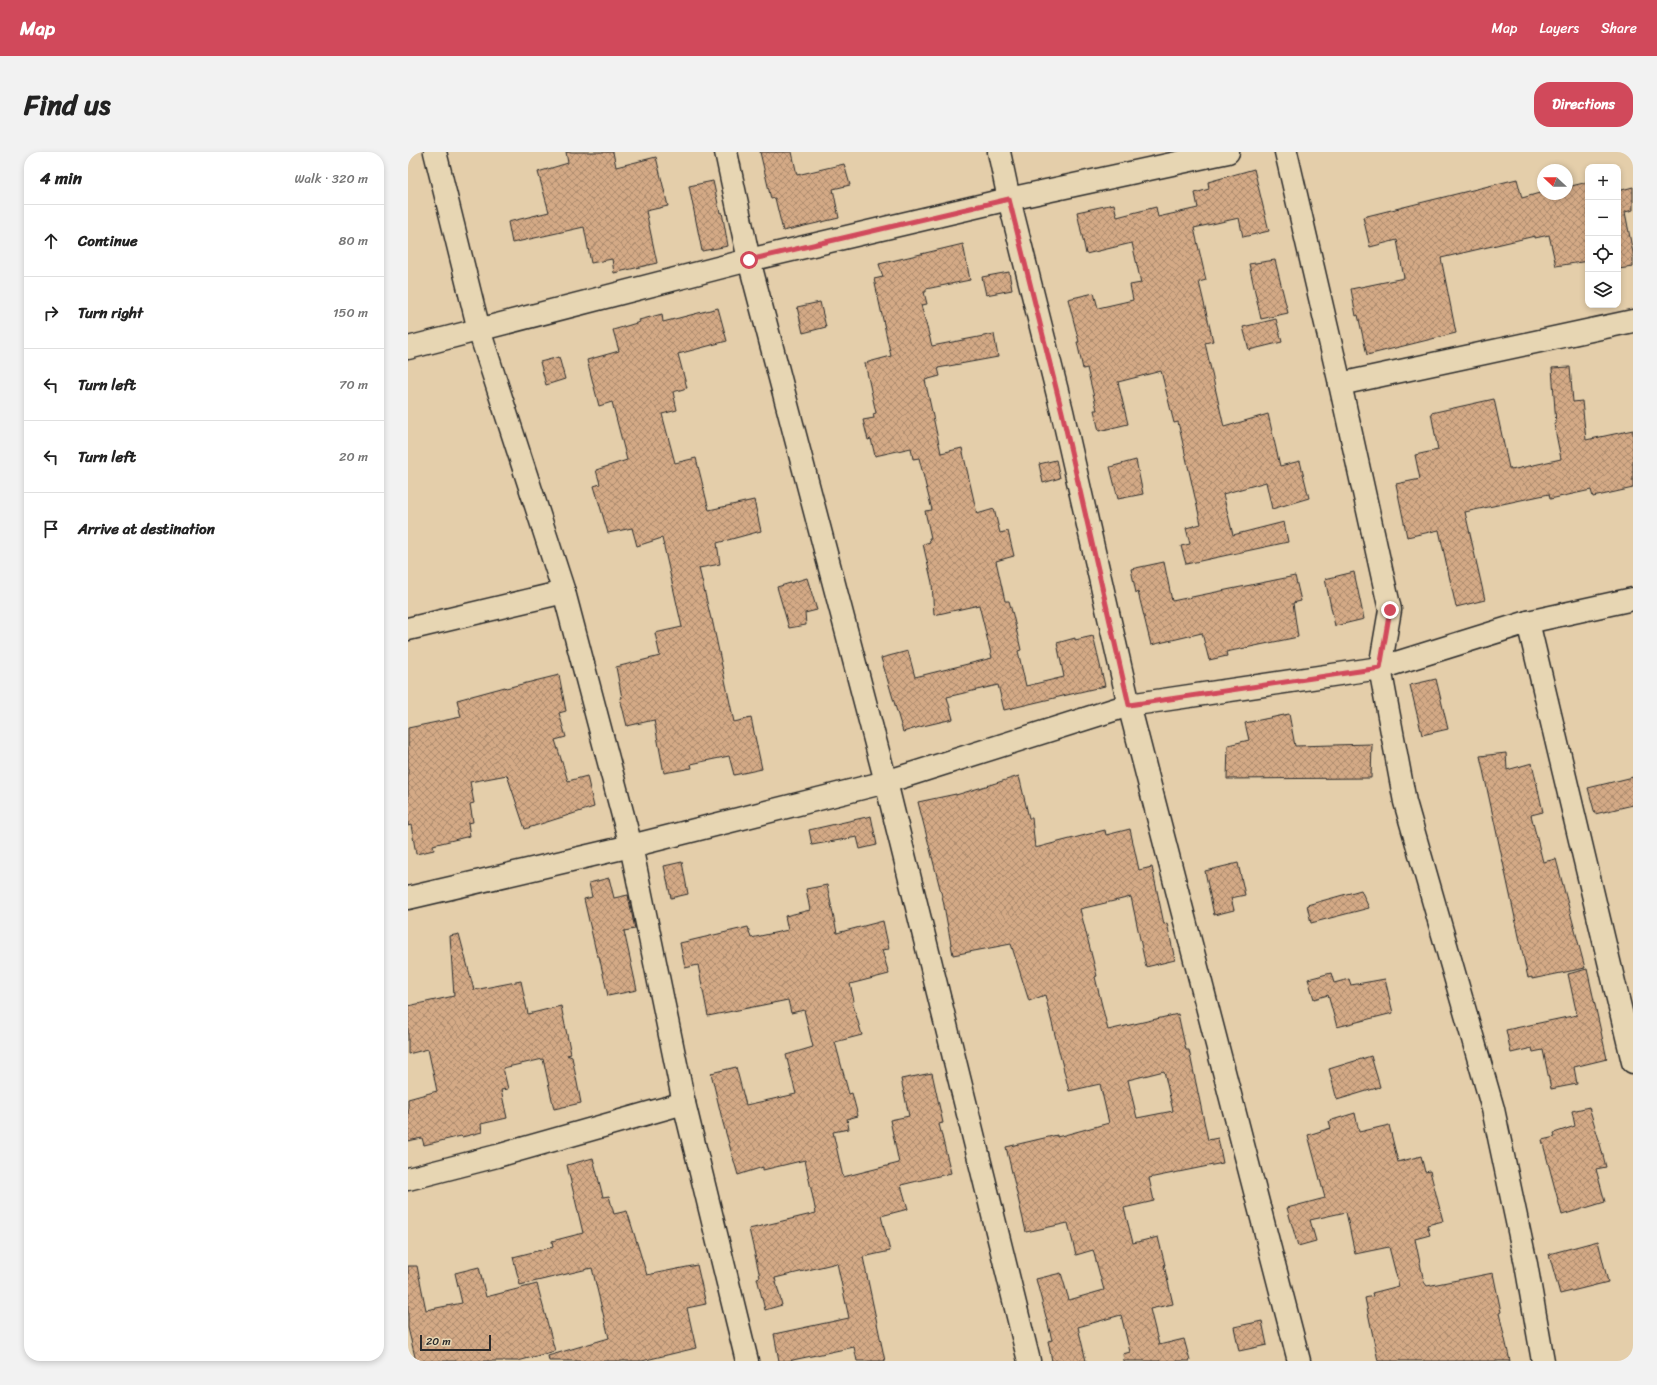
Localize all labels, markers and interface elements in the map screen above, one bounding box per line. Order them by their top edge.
text: Map [20,12,55,45]
text: Map [1492,16,1517,41]
text: Layers [1539,16,1579,41]
text: Share [1601,16,1637,41]
text: Find us [24,80,111,129]
button: Directions [1534,82,1633,127]
text: 4 min [40,163,82,193]
north arrow [1537,164,1573,200]
map controls [1585,164,1621,308]
button: + [1585,164,1621,200]
text: Walk · 320 m [294,167,368,190]
button: − [1585,200,1621,236]
text: Continue [78,228,138,254]
text: 80 m [339,229,368,252]
icon: ahead [40,230,62,252]
button: locate [1585,236,1621,272]
route start [740,251,758,269]
button: layers [1585,272,1621,308]
text: Turn right [78,300,143,326]
text: 150 m [333,301,368,324]
icon: right [40,302,62,324]
text: Turn left [78,372,136,398]
text: 70 m [339,373,368,396]
icon: left [40,374,62,396]
text: Turn left [78,444,136,470]
text: 20 m [339,445,368,468]
icon: left [40,446,62,468]
text: Arrive at destination [78,516,215,542]
icon: arrive [40,518,62,540]
route end [1381,601,1399,619]
text: 20 m [426,1332,451,1351]
scale bar [420,1333,491,1352]

